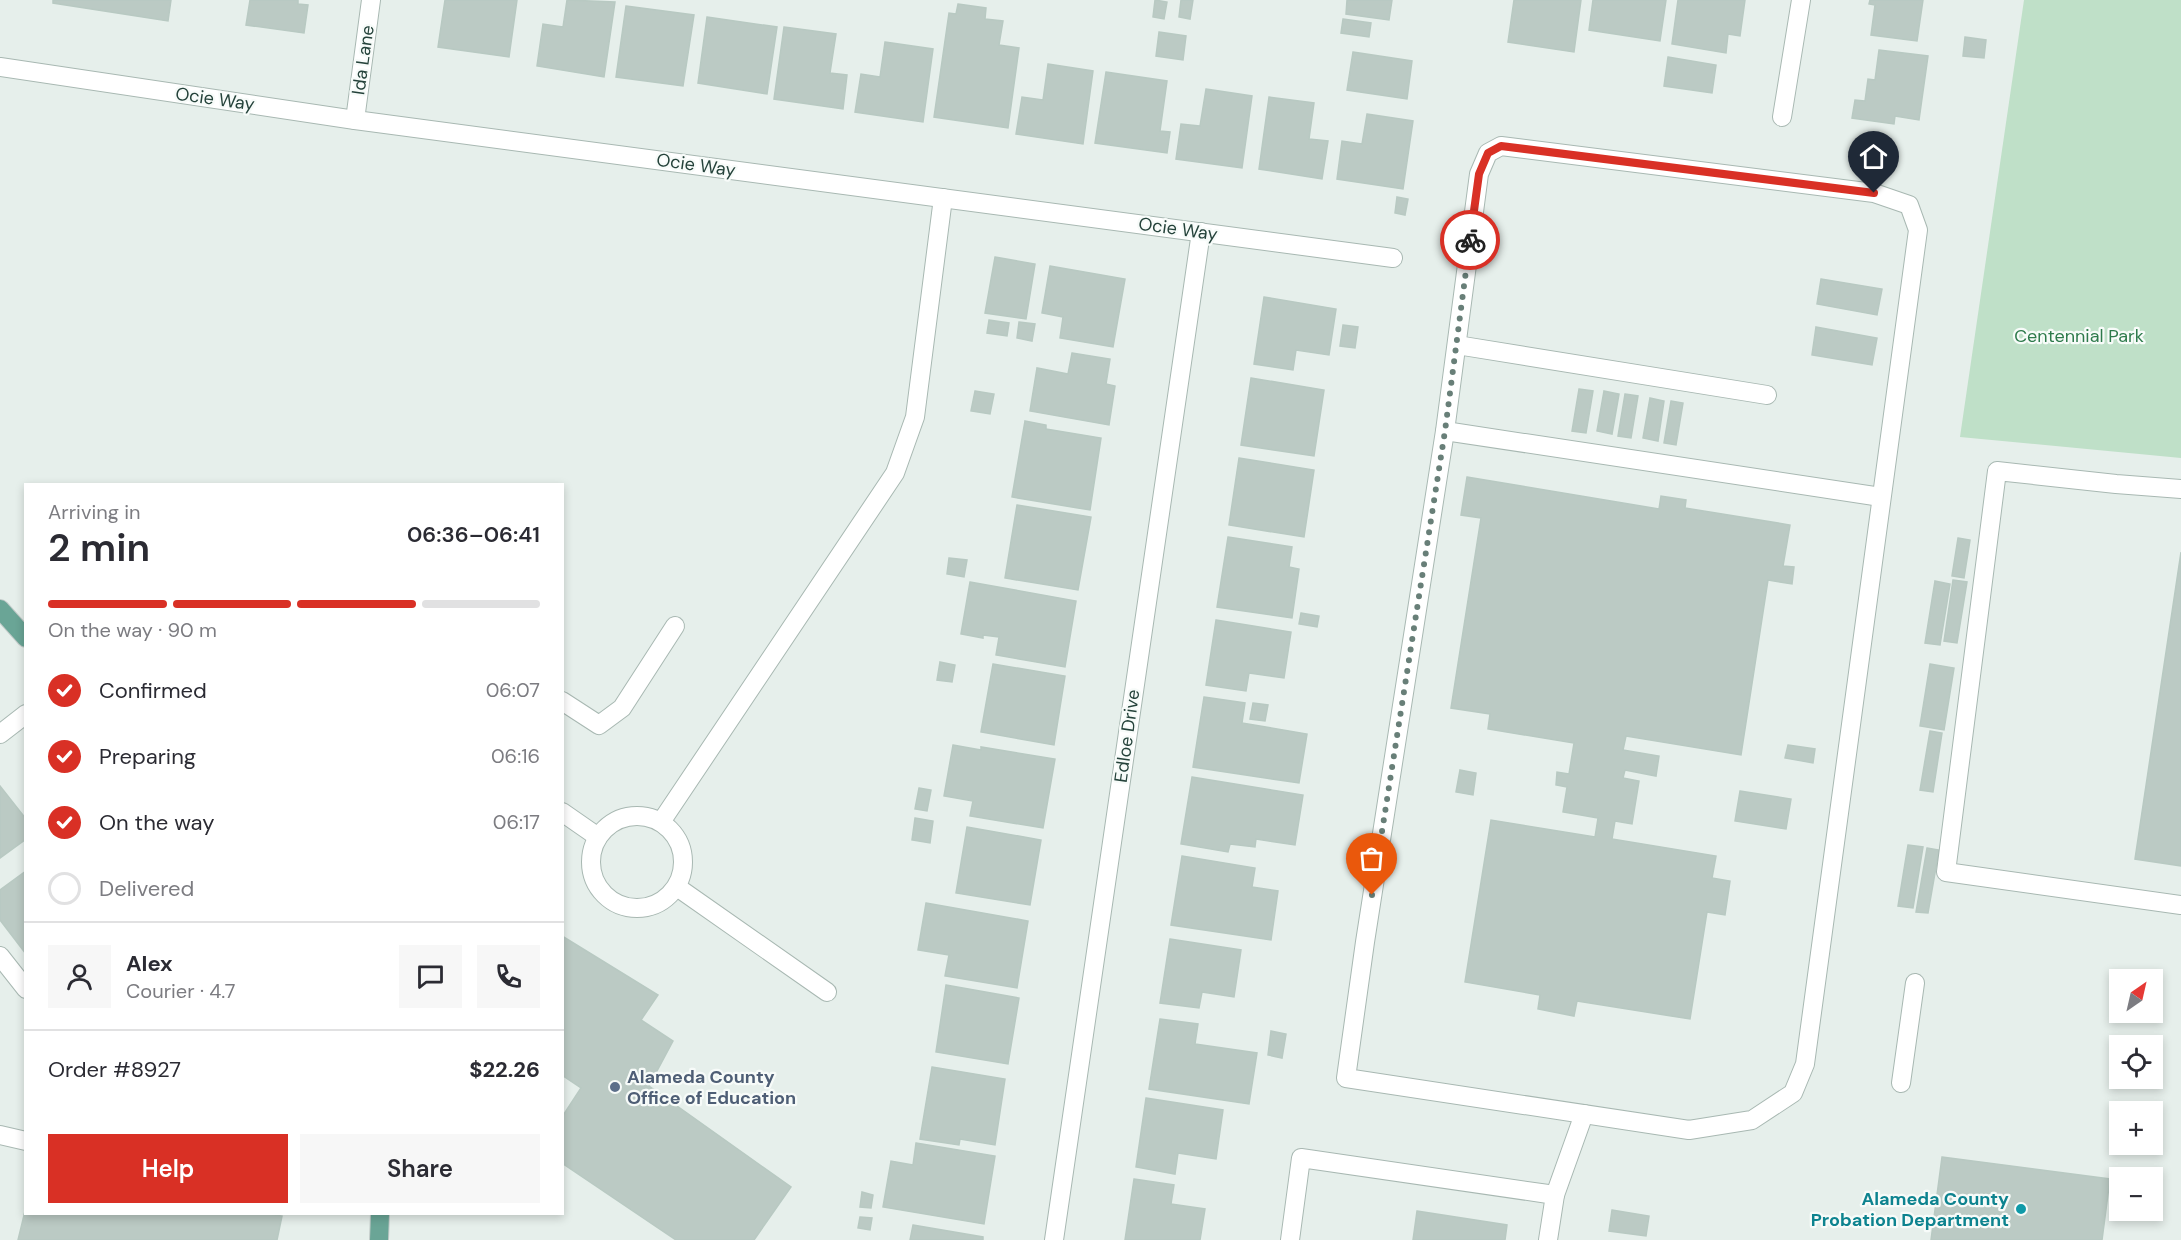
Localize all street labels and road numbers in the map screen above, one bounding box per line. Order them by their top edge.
street label: Ida Lane [346,24,380,96]
street label: Ocie Way [174,82,256,116]
street label: Ocie Way [655,148,737,182]
street label: Ocie Way [1137,212,1219,246]
street label: Edloe Drive [1109,688,1145,784]

